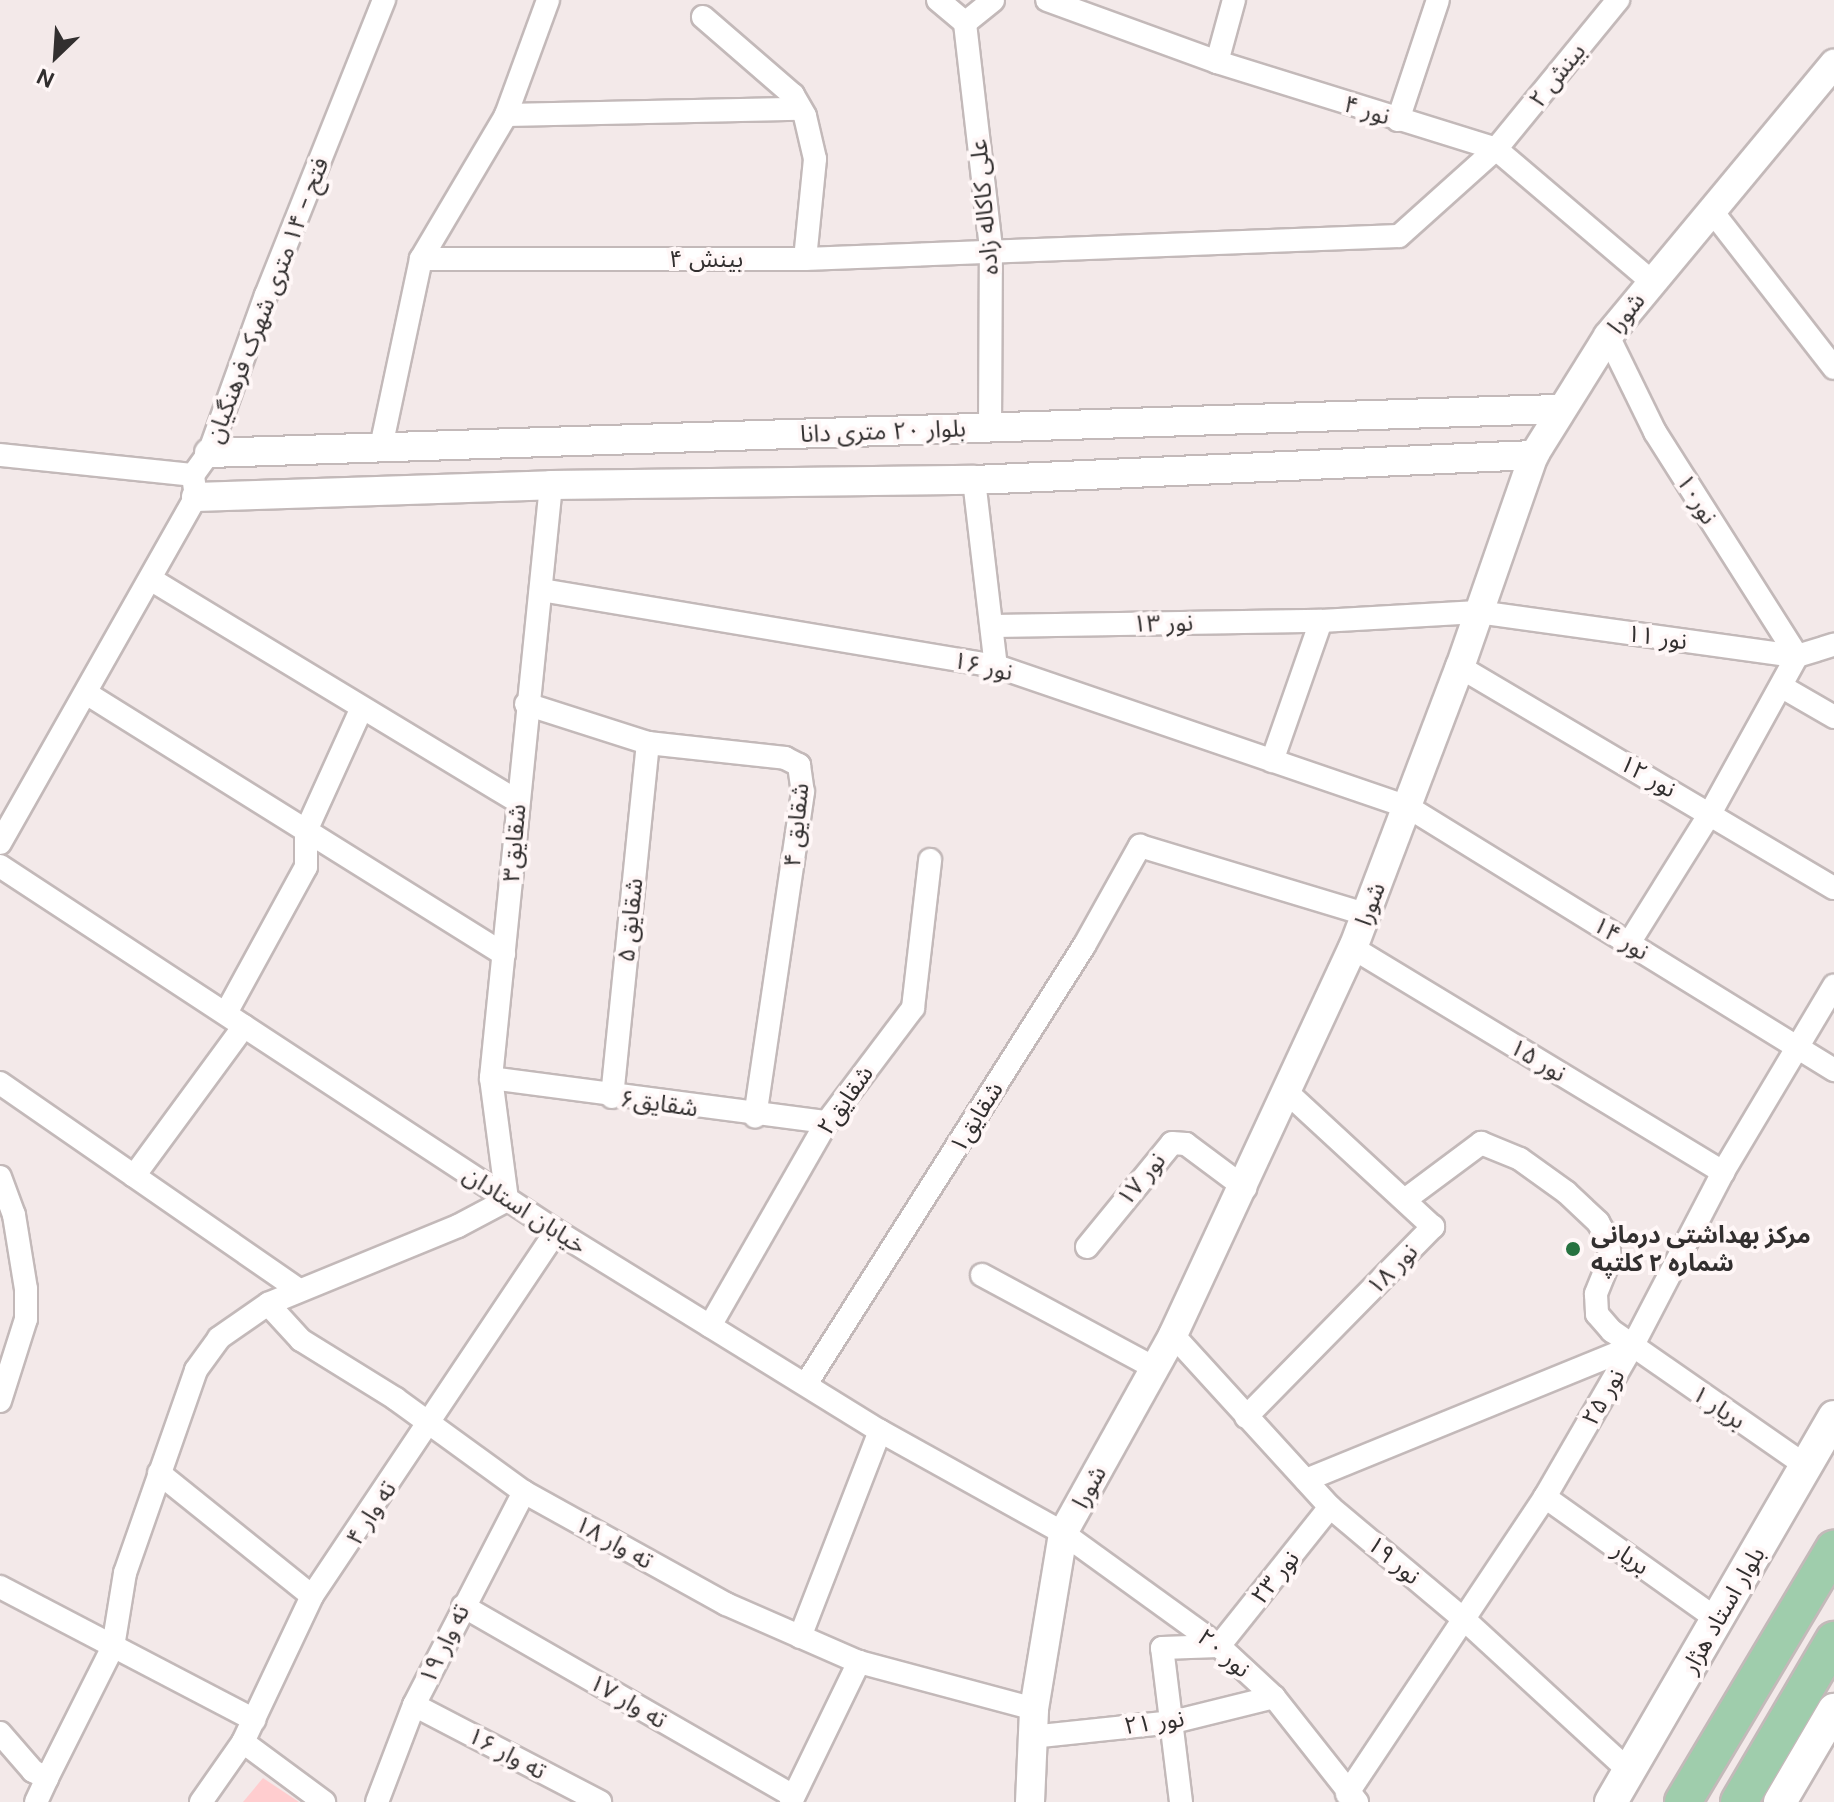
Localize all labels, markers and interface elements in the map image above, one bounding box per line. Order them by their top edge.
north arrow [16,16,96,96]
street label: بینش ۲ [1522,37,1592,113]
text: N [32,62,59,95]
street label: نور ۴ [1340,89,1394,131]
street label: علی کاکاله زاده [964,138,1004,276]
street label: فتح - ۱۴ متری شهرک فرهنگیان [199,153,335,447]
street label: بینش ۴ [669,245,743,273]
street label: شورا [1601,287,1651,339]
street label: بلوار ۲۰ متری دانا [800,414,966,448]
street label: نور۱۰ [1670,468,1724,530]
street label: نور ۱۳ [1133,608,1193,638]
street label: نور ۱۱ [1625,619,1689,655]
street label: نور ۱۶ [950,645,1016,687]
street label: نور ۱۲ [1615,748,1681,804]
street label: شقایق ۴ [777,782,815,868]
street label: شقایق۳ [496,803,532,883]
street label: شقایق ۵ [611,877,649,963]
street label: شورا [1349,878,1391,930]
street label: نور ۱۴ [1588,910,1654,966]
street label: نور ۱۵ [1505,1032,1571,1088]
street label: شقایق۲ [811,1060,879,1140]
street label: شقایق۱ [943,1076,1009,1158]
street label: شقایق۶ [618,1083,700,1123]
street label: نور ۱۷ [1111,1147,1171,1211]
street label: خیابان استادان [458,1160,592,1260]
place label: مرکز بهداشتی درمانی شماره ۲ کلتپه [1591,1221,1811,1277]
street label: نور ۱۸ [1360,1237,1424,1301]
marker: مرکز بهداشتی درمانی شماره ۲ کلتپه [1562,1238,1584,1260]
street label: نور ۲۵ [1575,1364,1631,1430]
street label: بریار ۱ [1687,1379,1751,1435]
street label: شورا [1066,1461,1112,1513]
street label: ته وار ۴ [340,1476,402,1550]
street label: ته وار ۱۸ [570,1509,658,1575]
street label: نور ۱۹ [1362,1530,1426,1590]
street label: بریار [1607,1535,1655,1581]
street label: بلوار استاد هژار [1675,1542,1771,1678]
street label: نور ۲۳ [1245,1544,1305,1610]
street label: ته وار ۱۹ [413,1600,475,1688]
street label: نور ۲۰ [1192,1623,1256,1683]
street label: ته وار ۱۷ [584,1667,672,1735]
street label: نور ۲۱ [1122,1704,1186,1740]
street label: ته وار ۱۶ [463,1720,551,1786]

